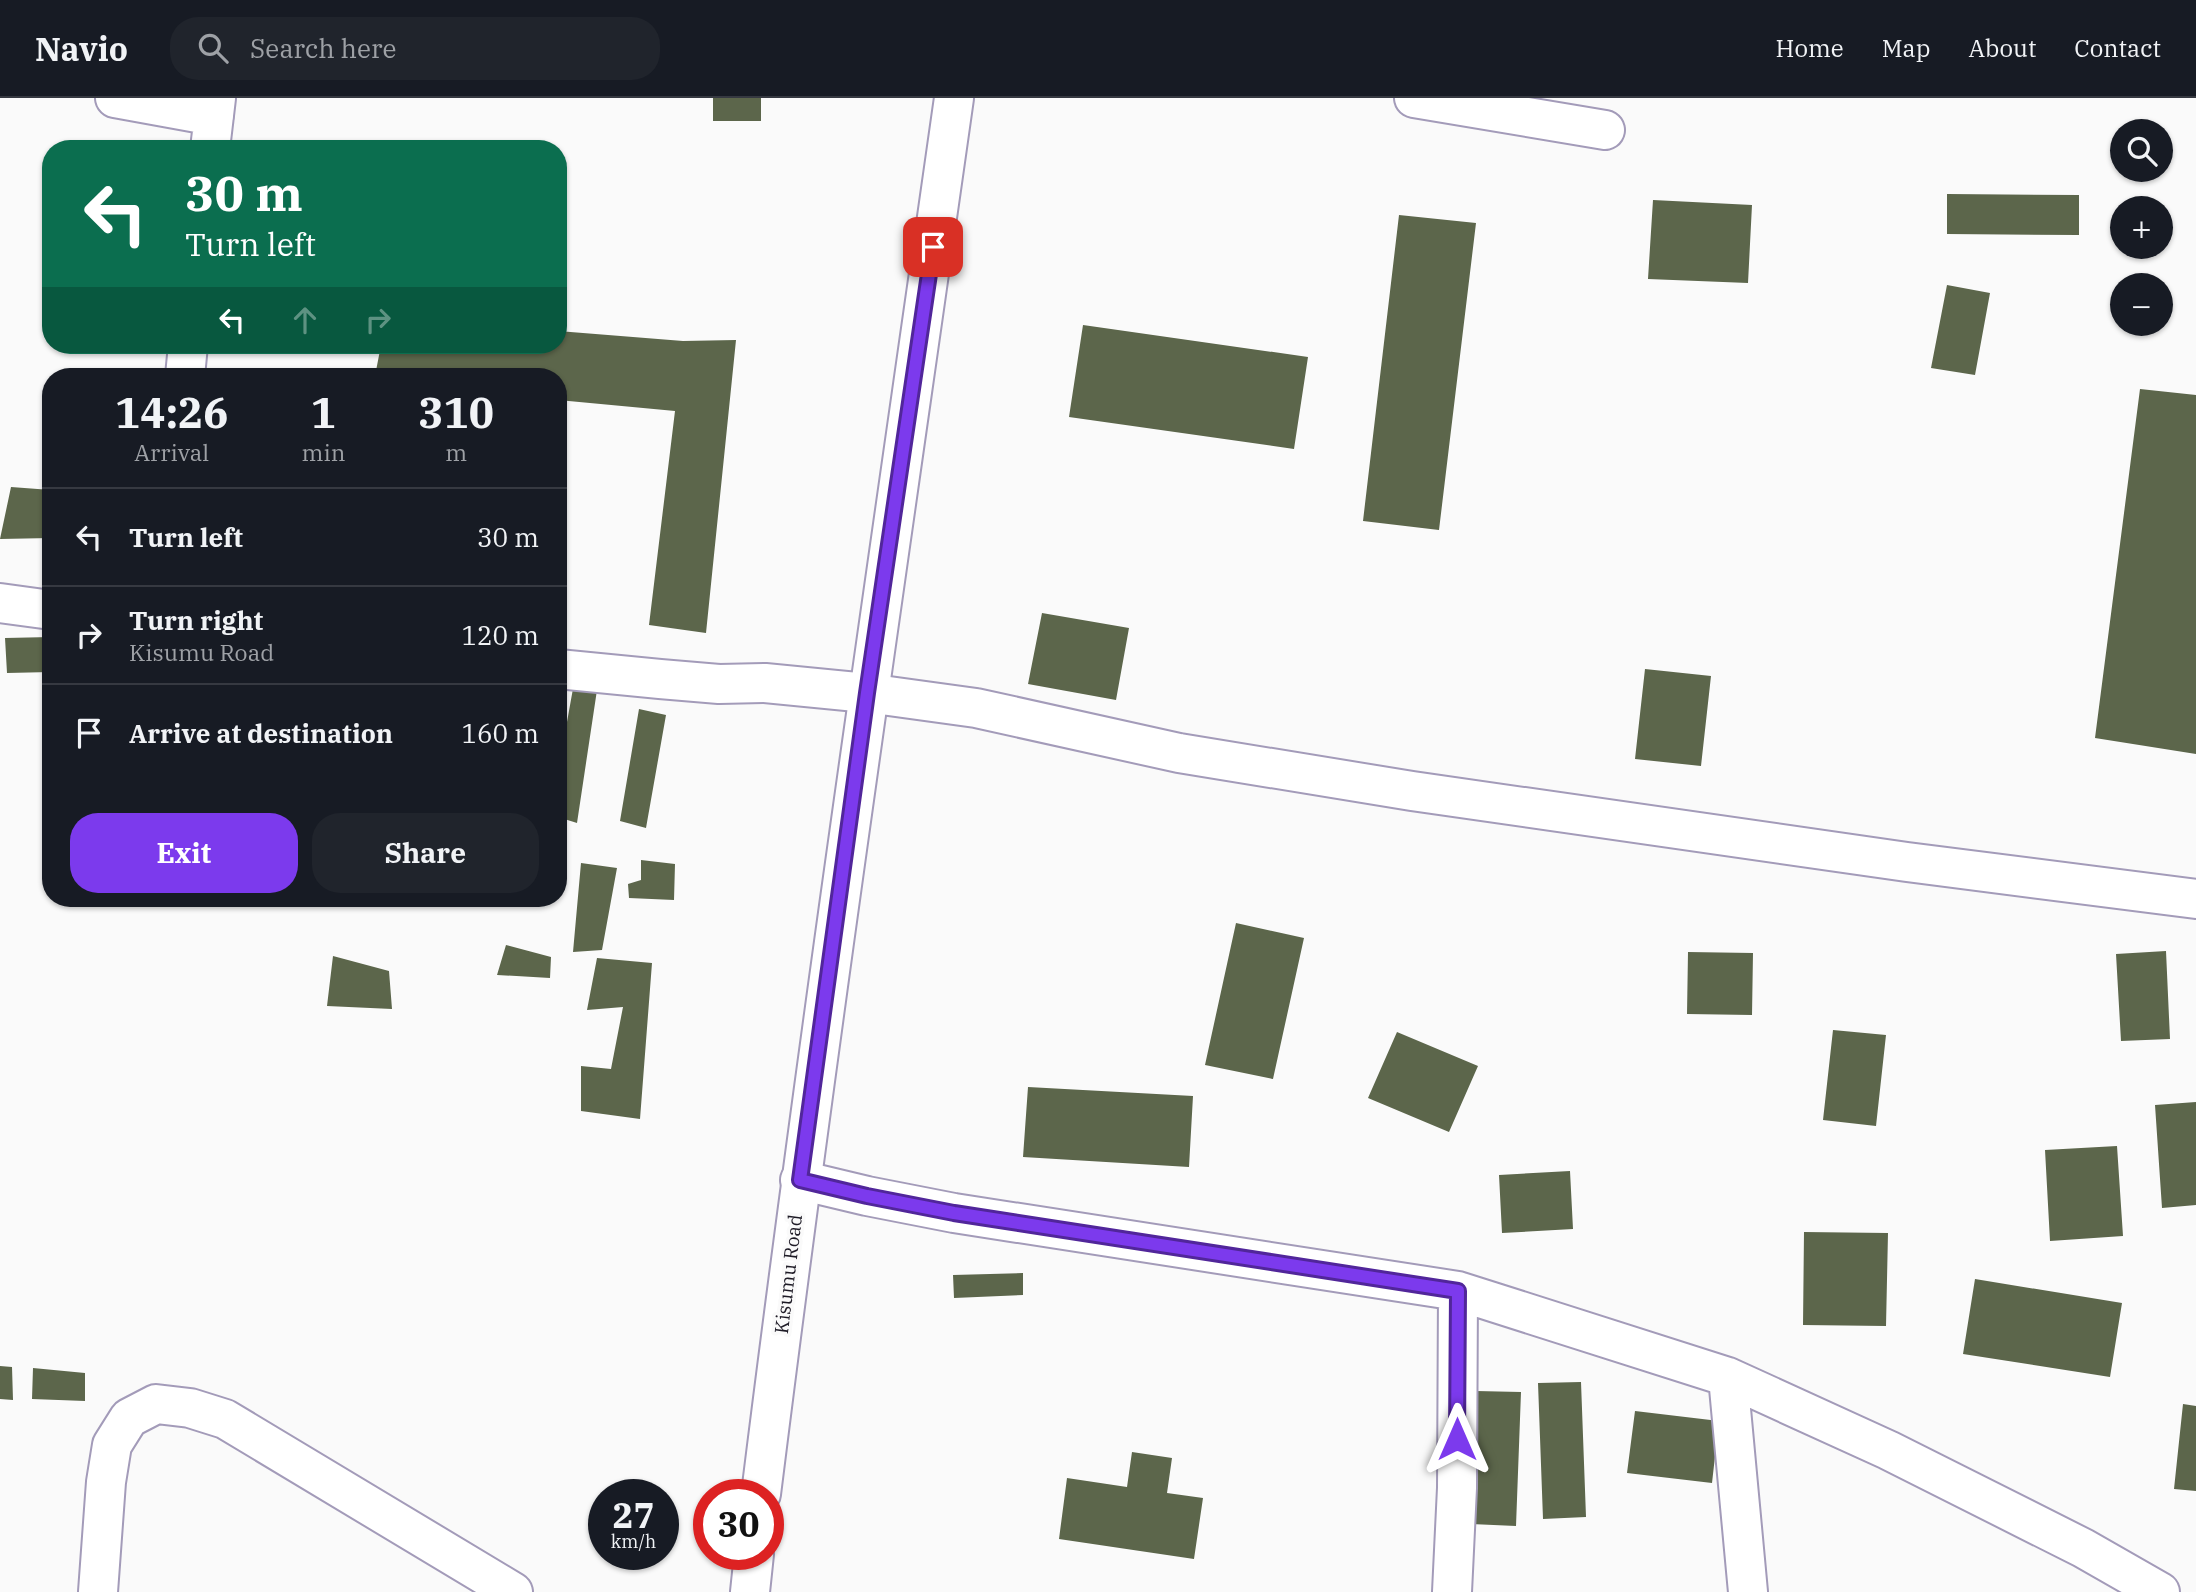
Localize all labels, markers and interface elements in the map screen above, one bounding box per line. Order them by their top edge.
search box [170,17,660,80]
text: Navio [35,27,128,70]
icon: search [194,29,232,67]
text: Search here [250,31,396,65]
text: Home [1776,32,1844,64]
text: Map [1882,32,1930,64]
text: About [1968,32,2036,64]
text: Contact [2074,32,2161,64]
map controls [2110,119,2173,336]
button: search [2110,119,2173,182]
text: 30 m [185,161,303,224]
icon: left [70,168,161,259]
button: + [2110,196,2173,259]
pin [903,217,963,277]
text: Turn left [185,223,316,265]
icon: arrive [914,228,952,266]
button: − [2110,273,2173,336]
icon: left [213,301,251,339]
icon: ahead [286,301,324,339]
icon: right [359,301,397,339]
text: 14:26 [115,385,229,440]
text: 1 [311,385,336,440]
text: 310 [418,385,494,440]
text: Arrival [134,437,209,467]
text: min [302,437,345,467]
text: m [445,437,467,467]
icon: left [70,518,108,556]
text: Turn left [129,520,243,554]
text: 30 m [477,520,539,554]
text: Turn right [129,603,263,637]
icon: right [70,616,108,654]
text: 120 m [461,618,539,652]
text: Kisumu Road [129,637,274,667]
icon: arrive [70,714,108,752]
text: Arrive at destination [129,716,393,750]
text: 160 m [461,716,539,750]
button: Exit [70,813,298,893]
button: Share [312,813,539,893]
street label: Kisumu Road [769,1213,807,1335]
position arrow [1420,1402,1494,1476]
speed limit sign: 30 [693,1479,784,1570]
text: 27 [612,1492,655,1538]
text: km/h [611,1530,656,1553]

